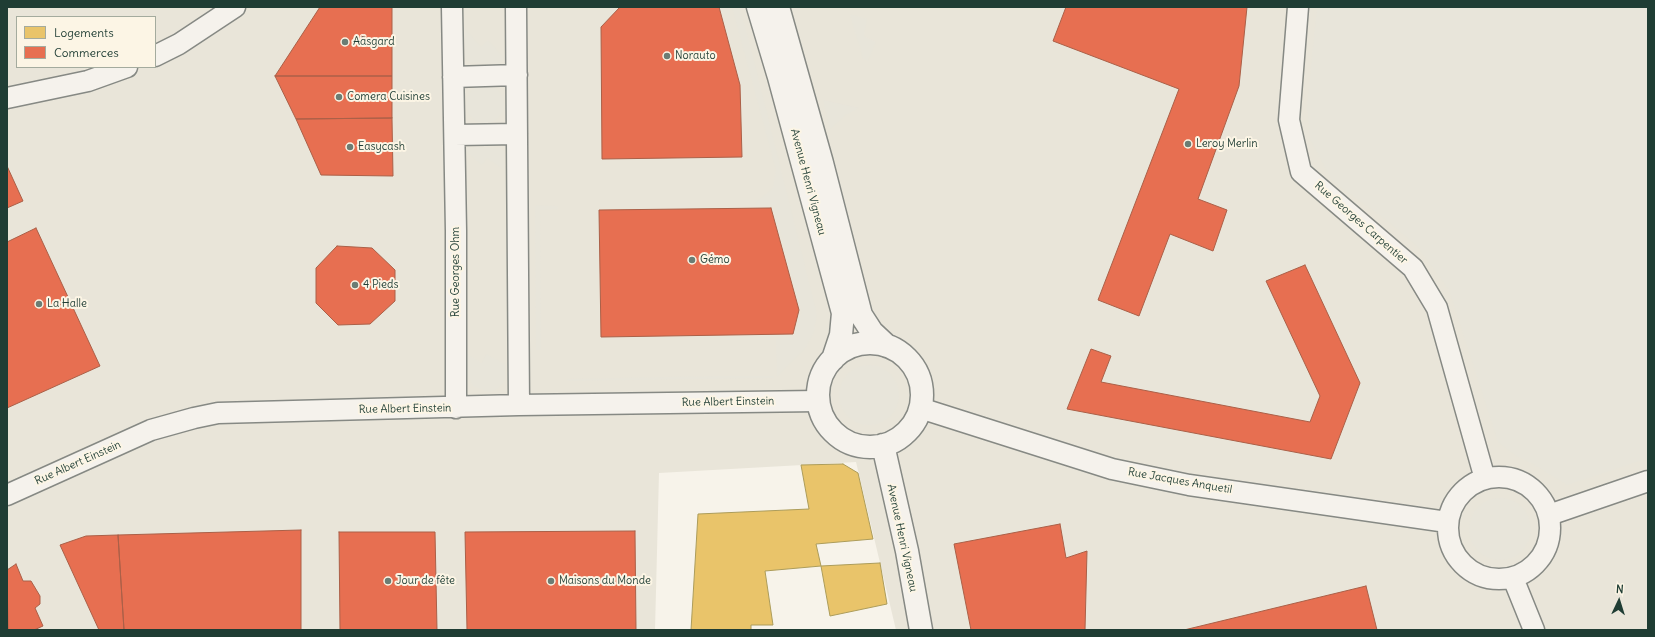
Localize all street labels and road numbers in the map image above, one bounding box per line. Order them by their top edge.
street label: Avenue Henri Vigneau [787,127,829,237]
street label: Rue Georges Carpentier [1312,179,1410,267]
street label: Rue Georges Ohm [449,227,463,317]
street label: Rue Albert Einstein [681,395,775,409]
street label: Rue Albert Einstein [358,402,452,416]
street label: Rue Albert Einstein [33,438,123,488]
street label: Rue Jacques Anquetil [1127,465,1233,497]
street label: Avenue Henri Vigneau [884,483,920,593]

